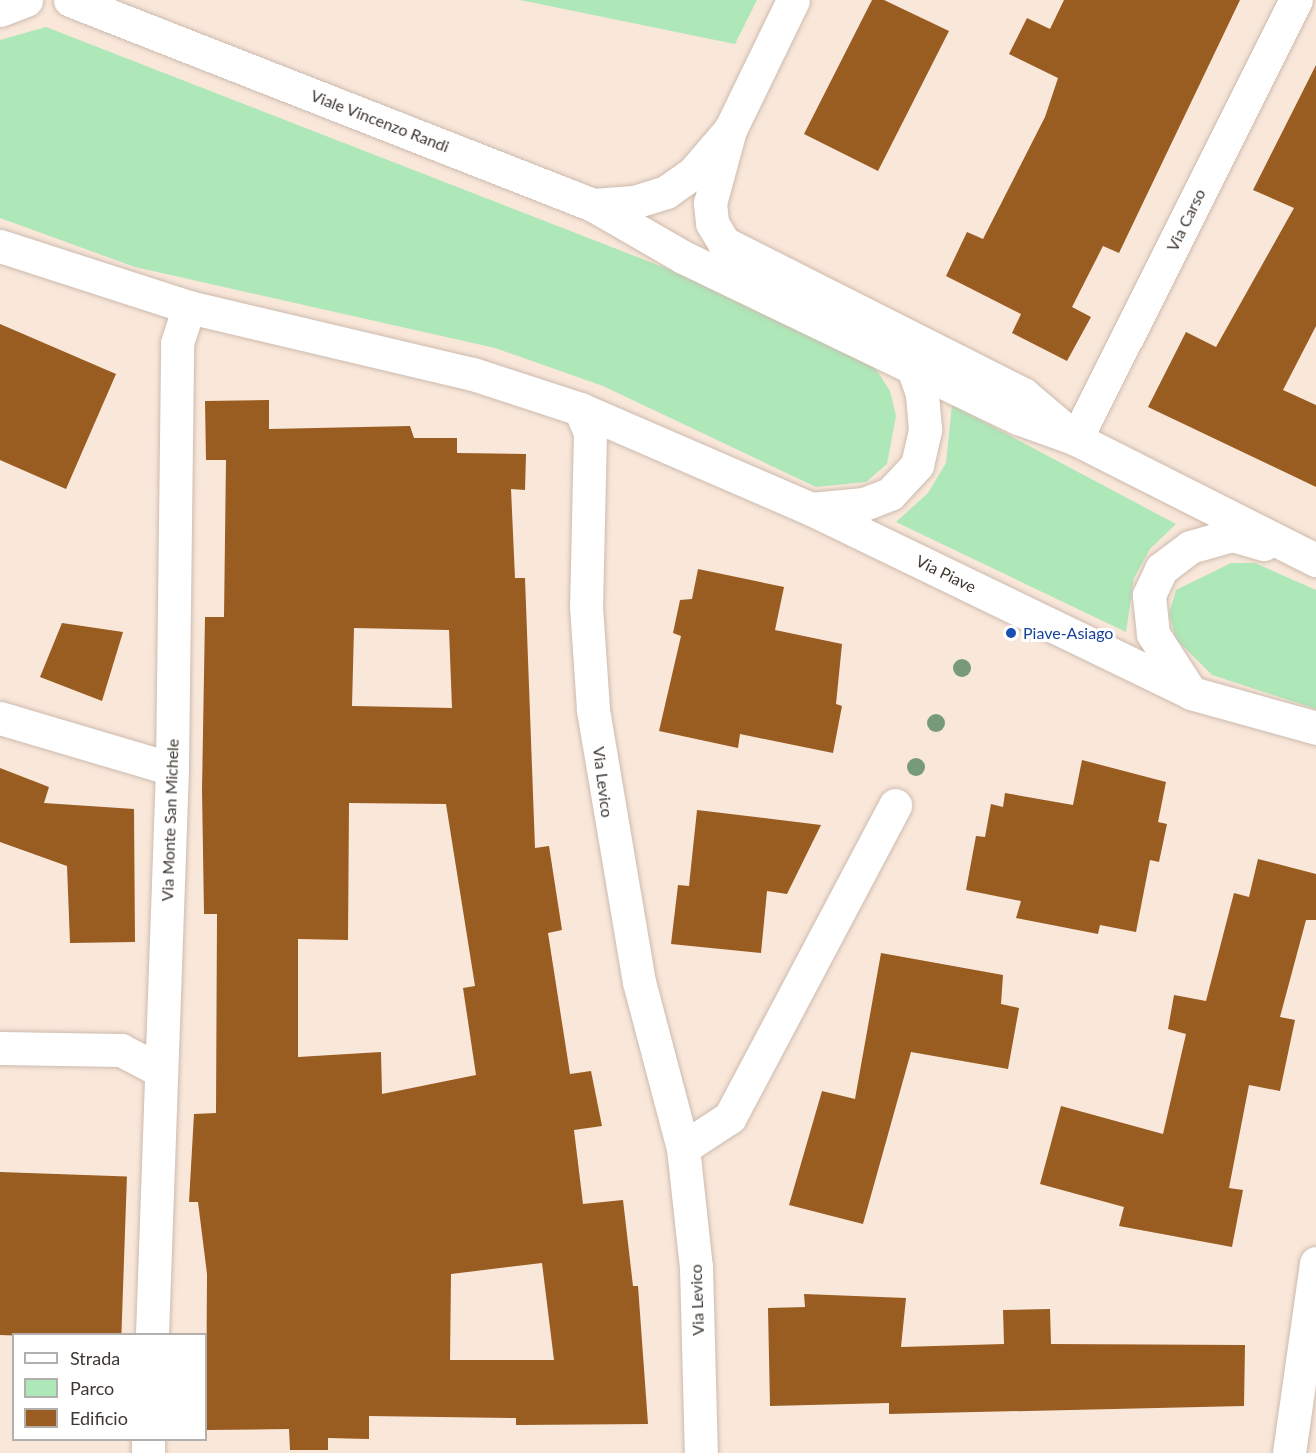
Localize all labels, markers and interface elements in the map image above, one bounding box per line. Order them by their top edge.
street label: Viale Vincenzo Randi [308,86,452,156]
street label: Via Carso [1163,186,1209,254]
street label: Via Piave [913,551,979,597]
place label: Piave-Asiago [1023,623,1113,643]
marker: Piave-Asiago [1004,626,1018,640]
street label: Via Monte San Michele [158,738,182,902]
street label: Via Levico [589,745,617,819]
street label: Via Levico [686,1264,708,1336]
legend [12,1333,207,1441]
text: Strada [70,1347,120,1369]
text: Parco [70,1377,114,1399]
text: Edificio [70,1407,128,1429]

